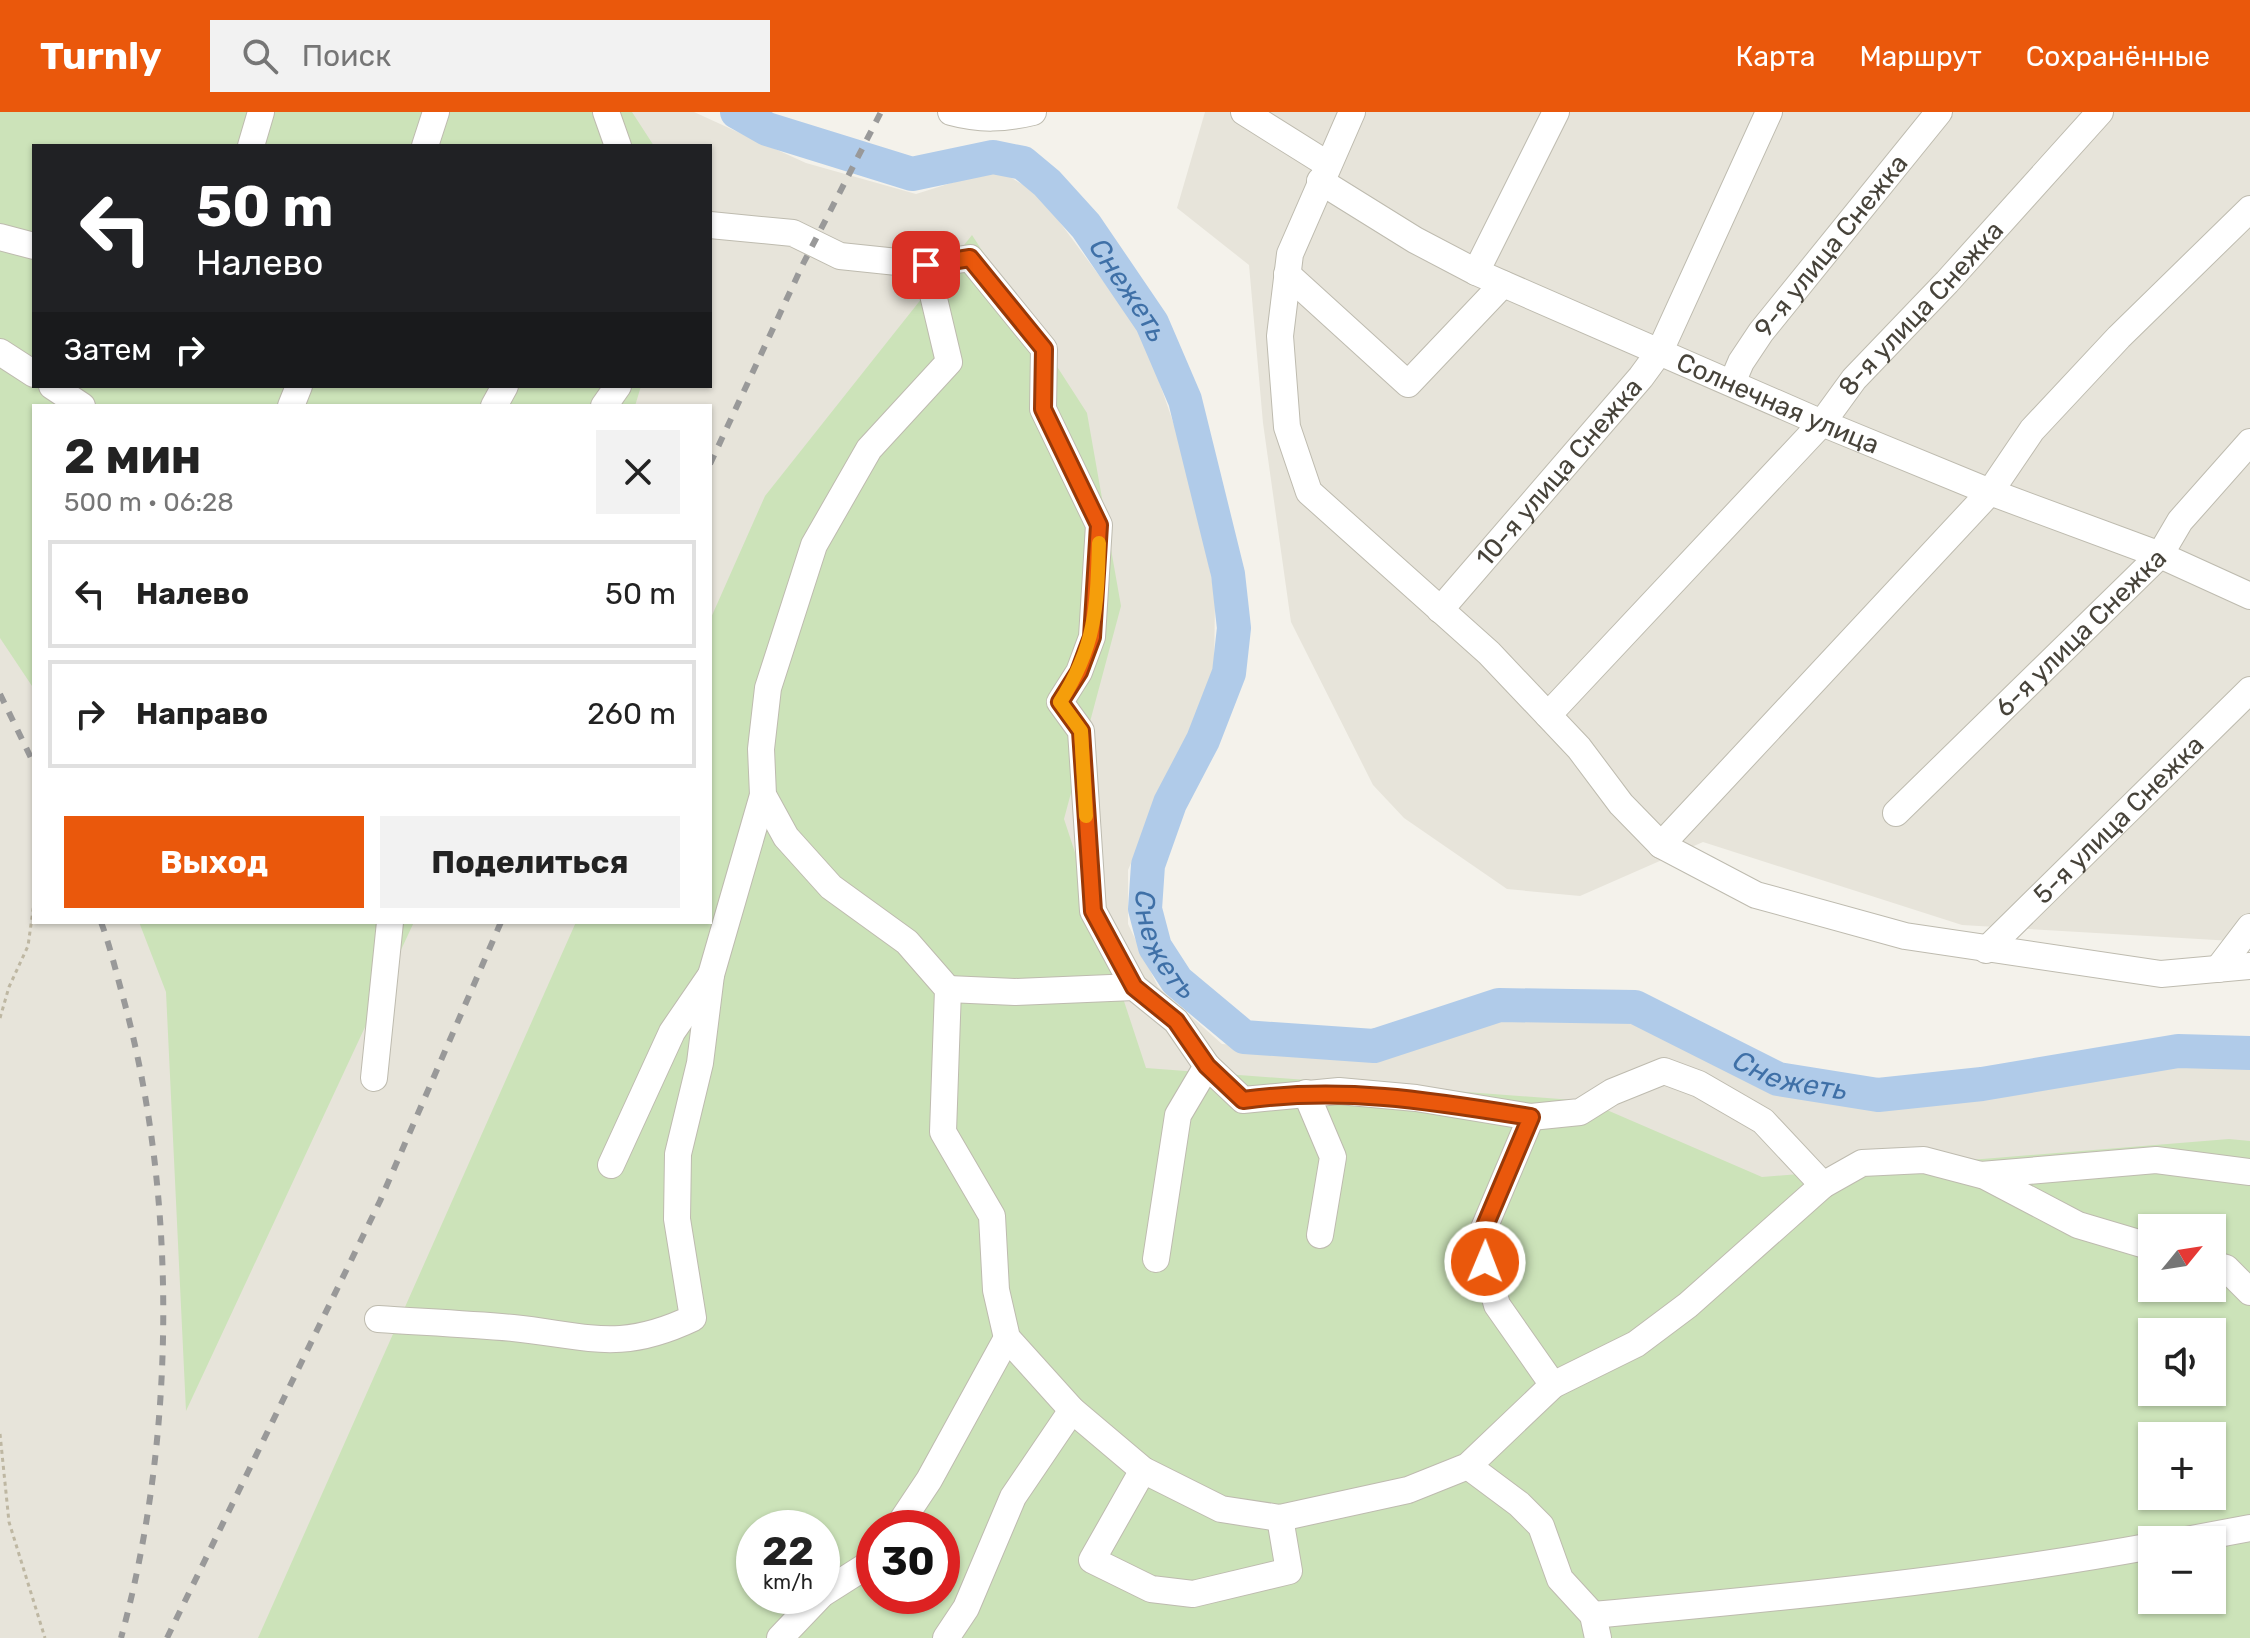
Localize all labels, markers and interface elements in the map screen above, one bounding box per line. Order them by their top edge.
search box [210,20,770,92]
text: Turnly [40,33,162,79]
icon: search [238,34,282,78]
text: Поиск [302,38,391,74]
text: Карта [1736,40,1815,73]
text: Маршрут [1859,40,1982,73]
text: Сохранённые [2026,40,2210,73]
street label: 9-я улица Снежка [1748,148,1914,343]
text: 50 m [196,174,333,240]
icon: left [64,176,168,280]
street label: 8-я улица Снежка [1832,215,2010,402]
pin [892,231,960,299]
water label: Снежеть [1083,232,1174,347]
text: Налево [196,241,323,284]
icon: arrive [904,243,948,287]
icon: right [168,328,212,372]
text: Затем [64,332,152,368]
street label: Солнечная улица [1672,346,1884,460]
street label: 10-я улица Снежка [1469,372,1649,573]
text: 2 мин [64,428,201,485]
button: close [596,430,680,514]
text: 500 m · 06:28 [64,487,234,518]
street label: 6-я улица Снежка [1989,542,2172,723]
icon: left [68,572,112,616]
text: Налево [136,576,249,612]
text: 50 m [605,576,676,612]
icon: right [68,692,112,736]
text: Направо [136,696,268,732]
text: 260 m [587,696,676,732]
street label: 5-я улица Снежка [2027,729,2210,910]
button: Выход [64,816,364,908]
button: Поделиться [380,816,680,908]
water label: Снежеть [1129,889,1202,1006]
water label: Снежеть [1728,1043,1850,1106]
north arrow [2138,1214,2226,1302]
map controls [2138,1214,2226,1614]
position arrow [1443,1220,1527,1304]
button: sound [2138,1318,2226,1406]
button: + [2138,1422,2226,1510]
speed limit sign: 30 [856,1510,960,1614]
button: − [2138,1526,2226,1614]
text: 22 [762,1528,814,1575]
text: km/h [763,1570,813,1594]

